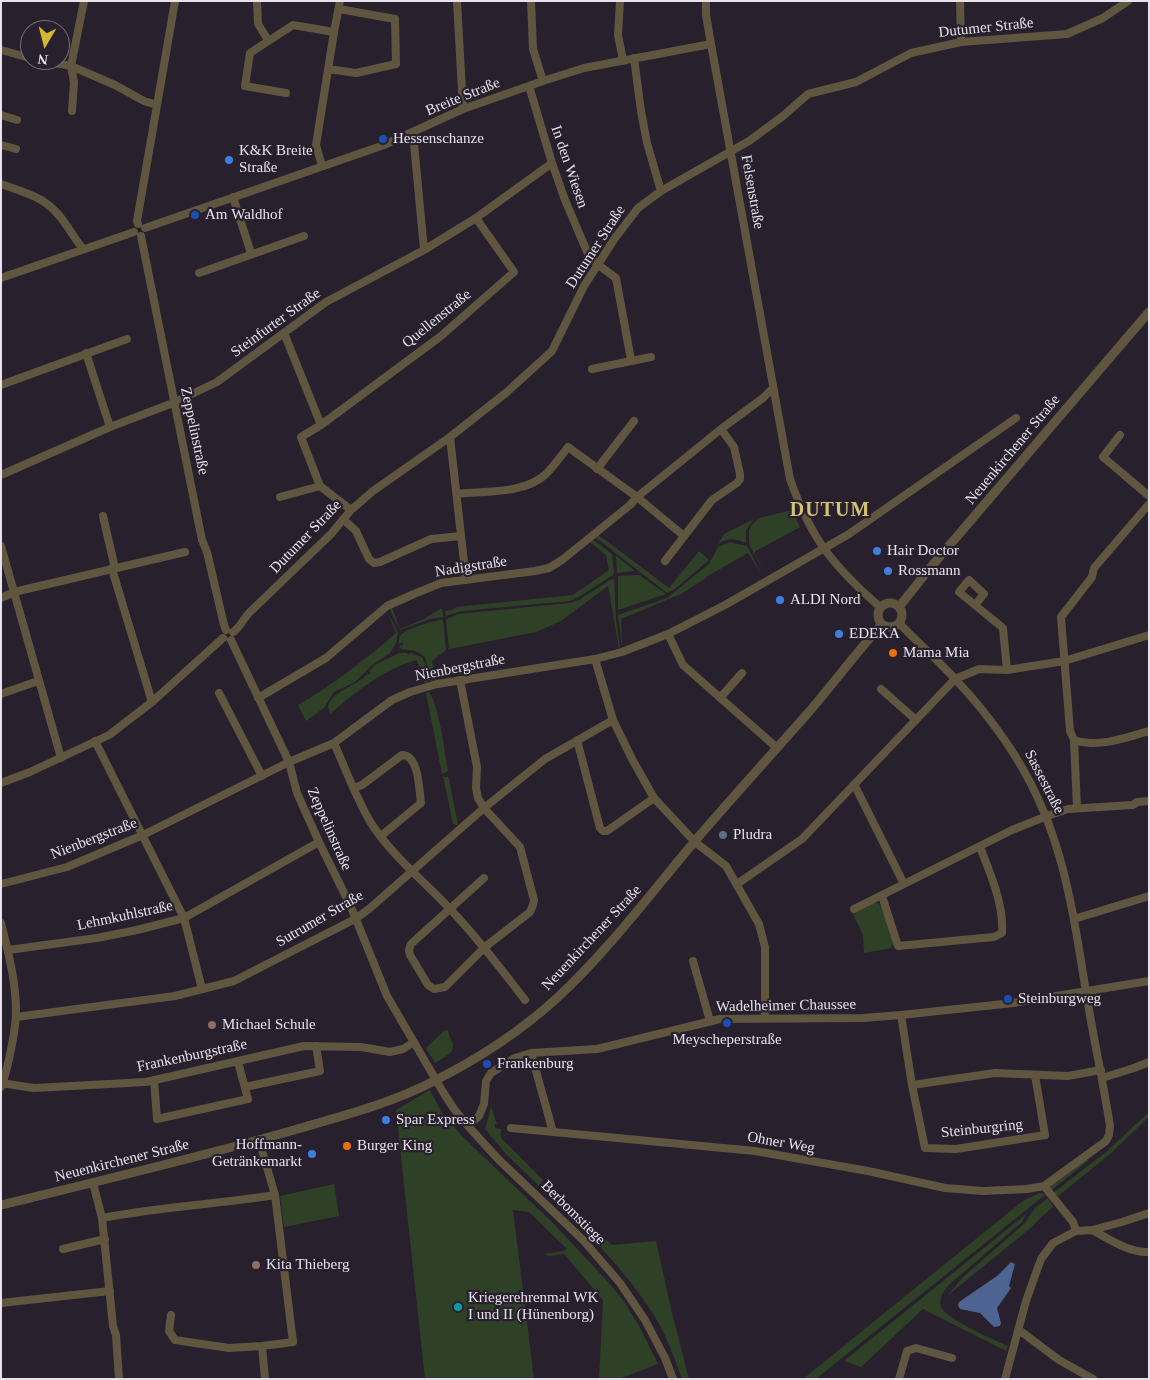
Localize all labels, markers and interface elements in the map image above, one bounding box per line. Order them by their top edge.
street label: Dutumer Straße [938,14,1034,42]
north arrow [20,20,70,70]
text: N [37,51,49,67]
street label: Breite Straße [423,74,503,120]
street label: In den Wiesen [546,123,592,211]
place label: Hessenschanze [393,130,484,148]
marker: Hessenschanze [377,133,389,145]
place label: K&K Breite Straße [239,142,313,177]
marker: K&K Breite Straße [223,154,235,166]
street label: Felsenstraße [737,154,767,230]
street label: Dutumer Straße [562,202,630,292]
place label: Am Waldhof [205,206,283,224]
marker: Am Waldhof [189,209,201,221]
street label: Steinfurter Straße [228,285,324,361]
street label: Quellenstraße [399,286,475,352]
street label: Zeppelinstraße [176,386,212,476]
street label: Neuenkirchener Straße [962,391,1064,509]
street label: Dutumer Straße [266,496,346,578]
district label: DUTUM [789,499,871,523]
place label: Hair Doctor [887,542,959,560]
marker: Hair Doctor [871,545,883,557]
street label: Nadigstraße [434,552,508,582]
place label: Rossmann [898,562,961,580]
marker: Rossmann [882,565,894,577]
place label: ALDI Nord [790,591,860,609]
marker: ALDI Nord [774,594,786,606]
place label: EDEKA [849,625,900,643]
marker: EDEKA [833,628,845,640]
place label: Mama Mia [903,644,969,662]
marker: Mama Mia [887,647,899,659]
street label: Nienbergstraße [413,650,507,686]
street label: Sassestraße [1020,747,1068,817]
street label: Zeppelinstraße [303,785,355,873]
street label: Nienbergstraße [48,814,140,864]
place label: Pludra [733,826,772,844]
marker: Pludra [717,829,729,841]
street label: Neuenkirchener Straße [538,881,646,995]
street label: Sutrumer Straße [273,887,367,951]
street label: Lehmkuhlstraße [75,897,175,935]
place label: Steinburgweg [1018,990,1101,1008]
marker: Steinburgweg [1002,993,1014,1005]
street label: Wadelheimer Chaussee [716,996,856,1016]
place label: Michael Schule [222,1016,316,1034]
marker: Meyscheperstraße [721,1017,733,1029]
marker: Michael Schule [206,1019,218,1031]
place label: Meyscheperstraße [672,1031,782,1049]
street label: Frankenburgstraße [135,1036,249,1076]
place label: Frankenburg [497,1055,573,1073]
marker: Frankenburg [481,1058,493,1070]
place label: Spar Express [396,1111,475,1129]
marker: Spar Express [380,1114,392,1126]
street label: Steinburgring [940,1116,1024,1142]
street label: Ohner Weg [746,1128,816,1158]
street label: Neuenkirchener Straße [53,1136,191,1186]
place label: Hoffmann- Getränkemarkt [212,1136,302,1171]
place label: Burger King [357,1137,432,1155]
marker: Burger King [341,1140,353,1152]
marker: Hoffmann- Getränkemarkt [306,1148,318,1160]
street label: Berbomstiege [537,1177,609,1249]
place label: Kita Thieberg [266,1256,349,1274]
marker: Kita Thieberg [250,1259,262,1271]
place label: Kriegerehrenmal WK I und II (Hünenborg) [468,1289,598,1324]
marker: Kriegerehrenmal WK I und II (Hünenborg) [452,1301,464,1313]

